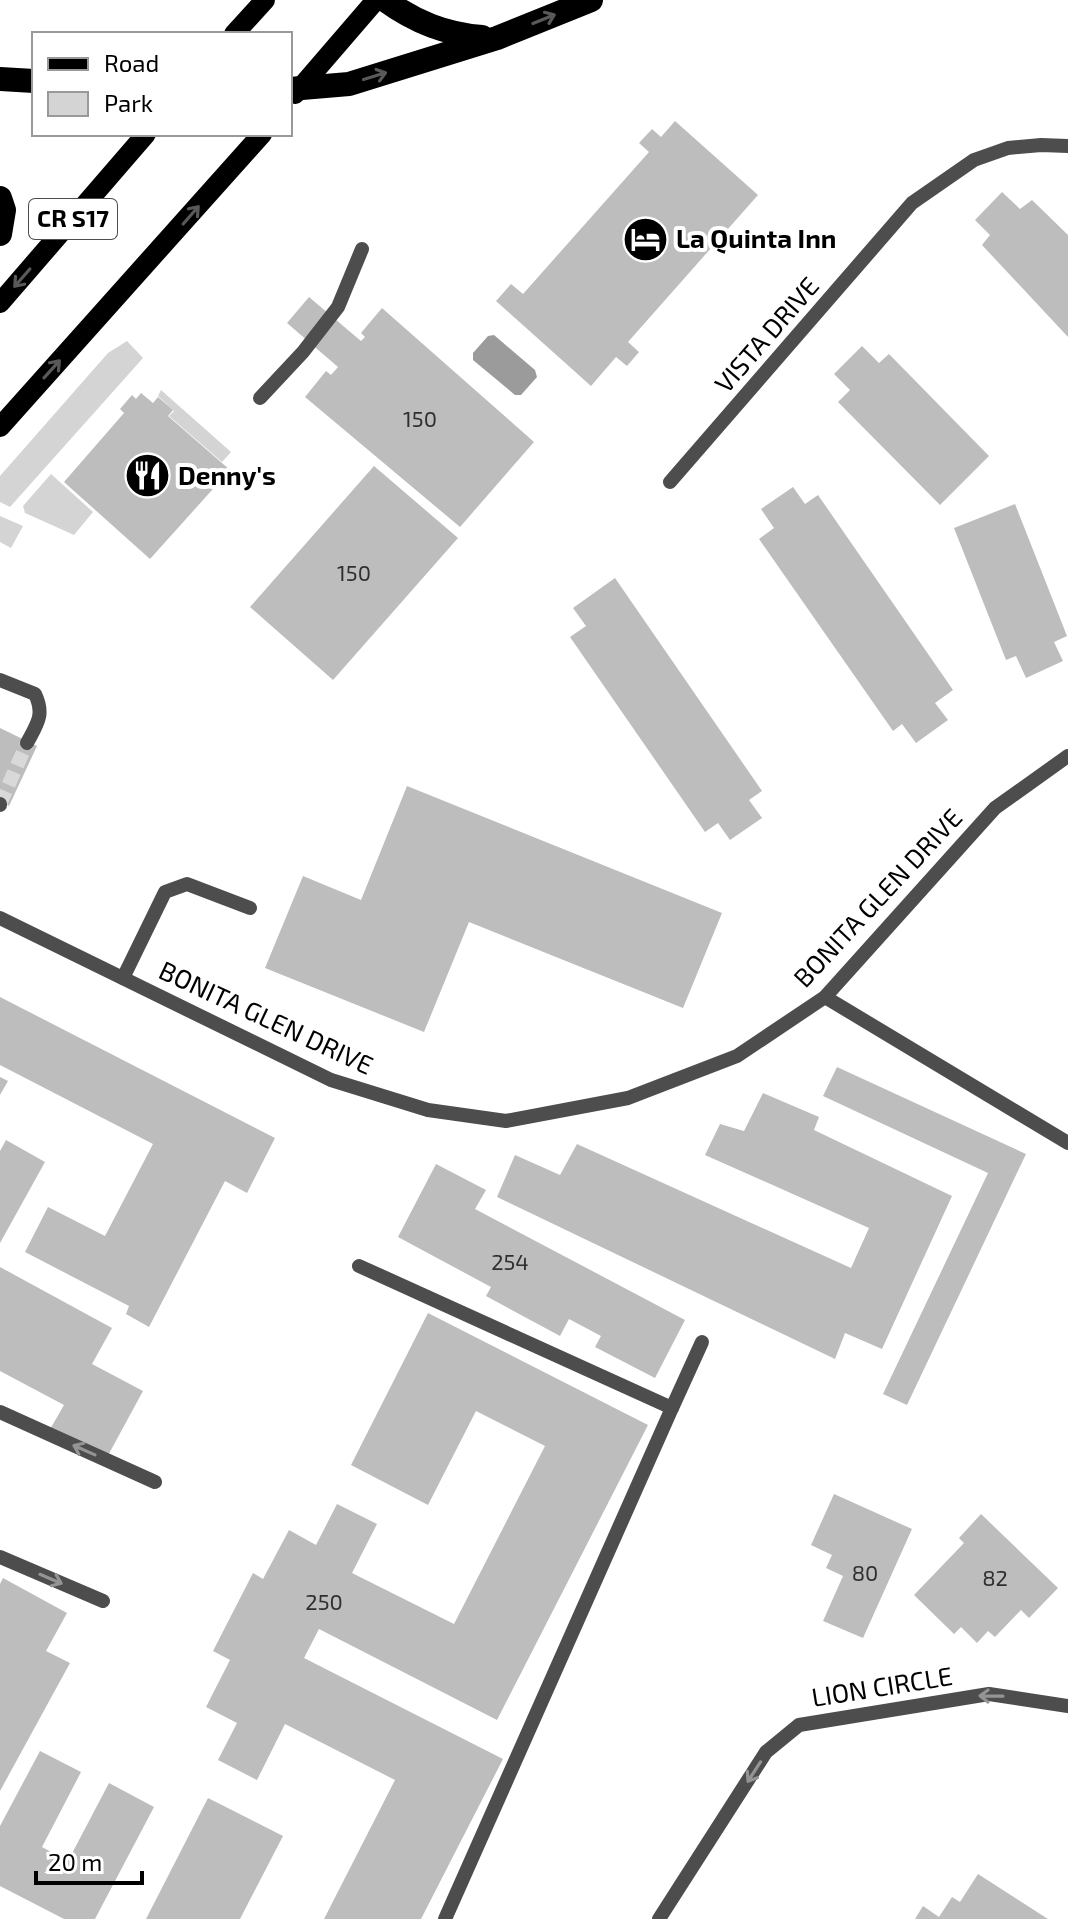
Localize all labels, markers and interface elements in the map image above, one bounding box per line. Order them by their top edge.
one-way arrow [531,11,556,25]
legend [32,32,292,136]
text: Road [104,48,159,77]
one-way arrow [363,67,388,82]
text: Park [104,88,153,117]
road number: CR S17 [29,199,117,239]
one-way arrow [182,205,200,225]
hotel icon: La Quinta Inn [621,215,669,263]
place label: La Quinta Inn [676,222,836,254]
one-way arrow [13,267,31,288]
street label: VISTA DRIVE [707,270,824,398]
one-way arrow [43,360,61,380]
house number: 150 [403,405,437,431]
restaurant icon: Denny's [123,452,171,500]
place label: Denny's [178,459,276,491]
house number: 150 [337,559,371,585]
street label: BONITA GLEN DRIVE [786,801,968,993]
street label: BONITA GLEN DRIVE [155,953,379,1080]
house number: 254 [491,1248,529,1274]
one-way arrow [72,1442,96,1457]
house number: 80 [852,1559,878,1585]
house number: 82 [982,1564,1008,1590]
one-way arrow [38,1572,63,1587]
house number: 250 [305,1588,343,1614]
street label: LION CIRCLE [809,1659,954,1712]
one-way arrow [978,1688,1005,1704]
one-way arrow [745,1760,762,1782]
scale bar [36,1835,142,1885]
text: 20 m [48,1847,102,1876]

